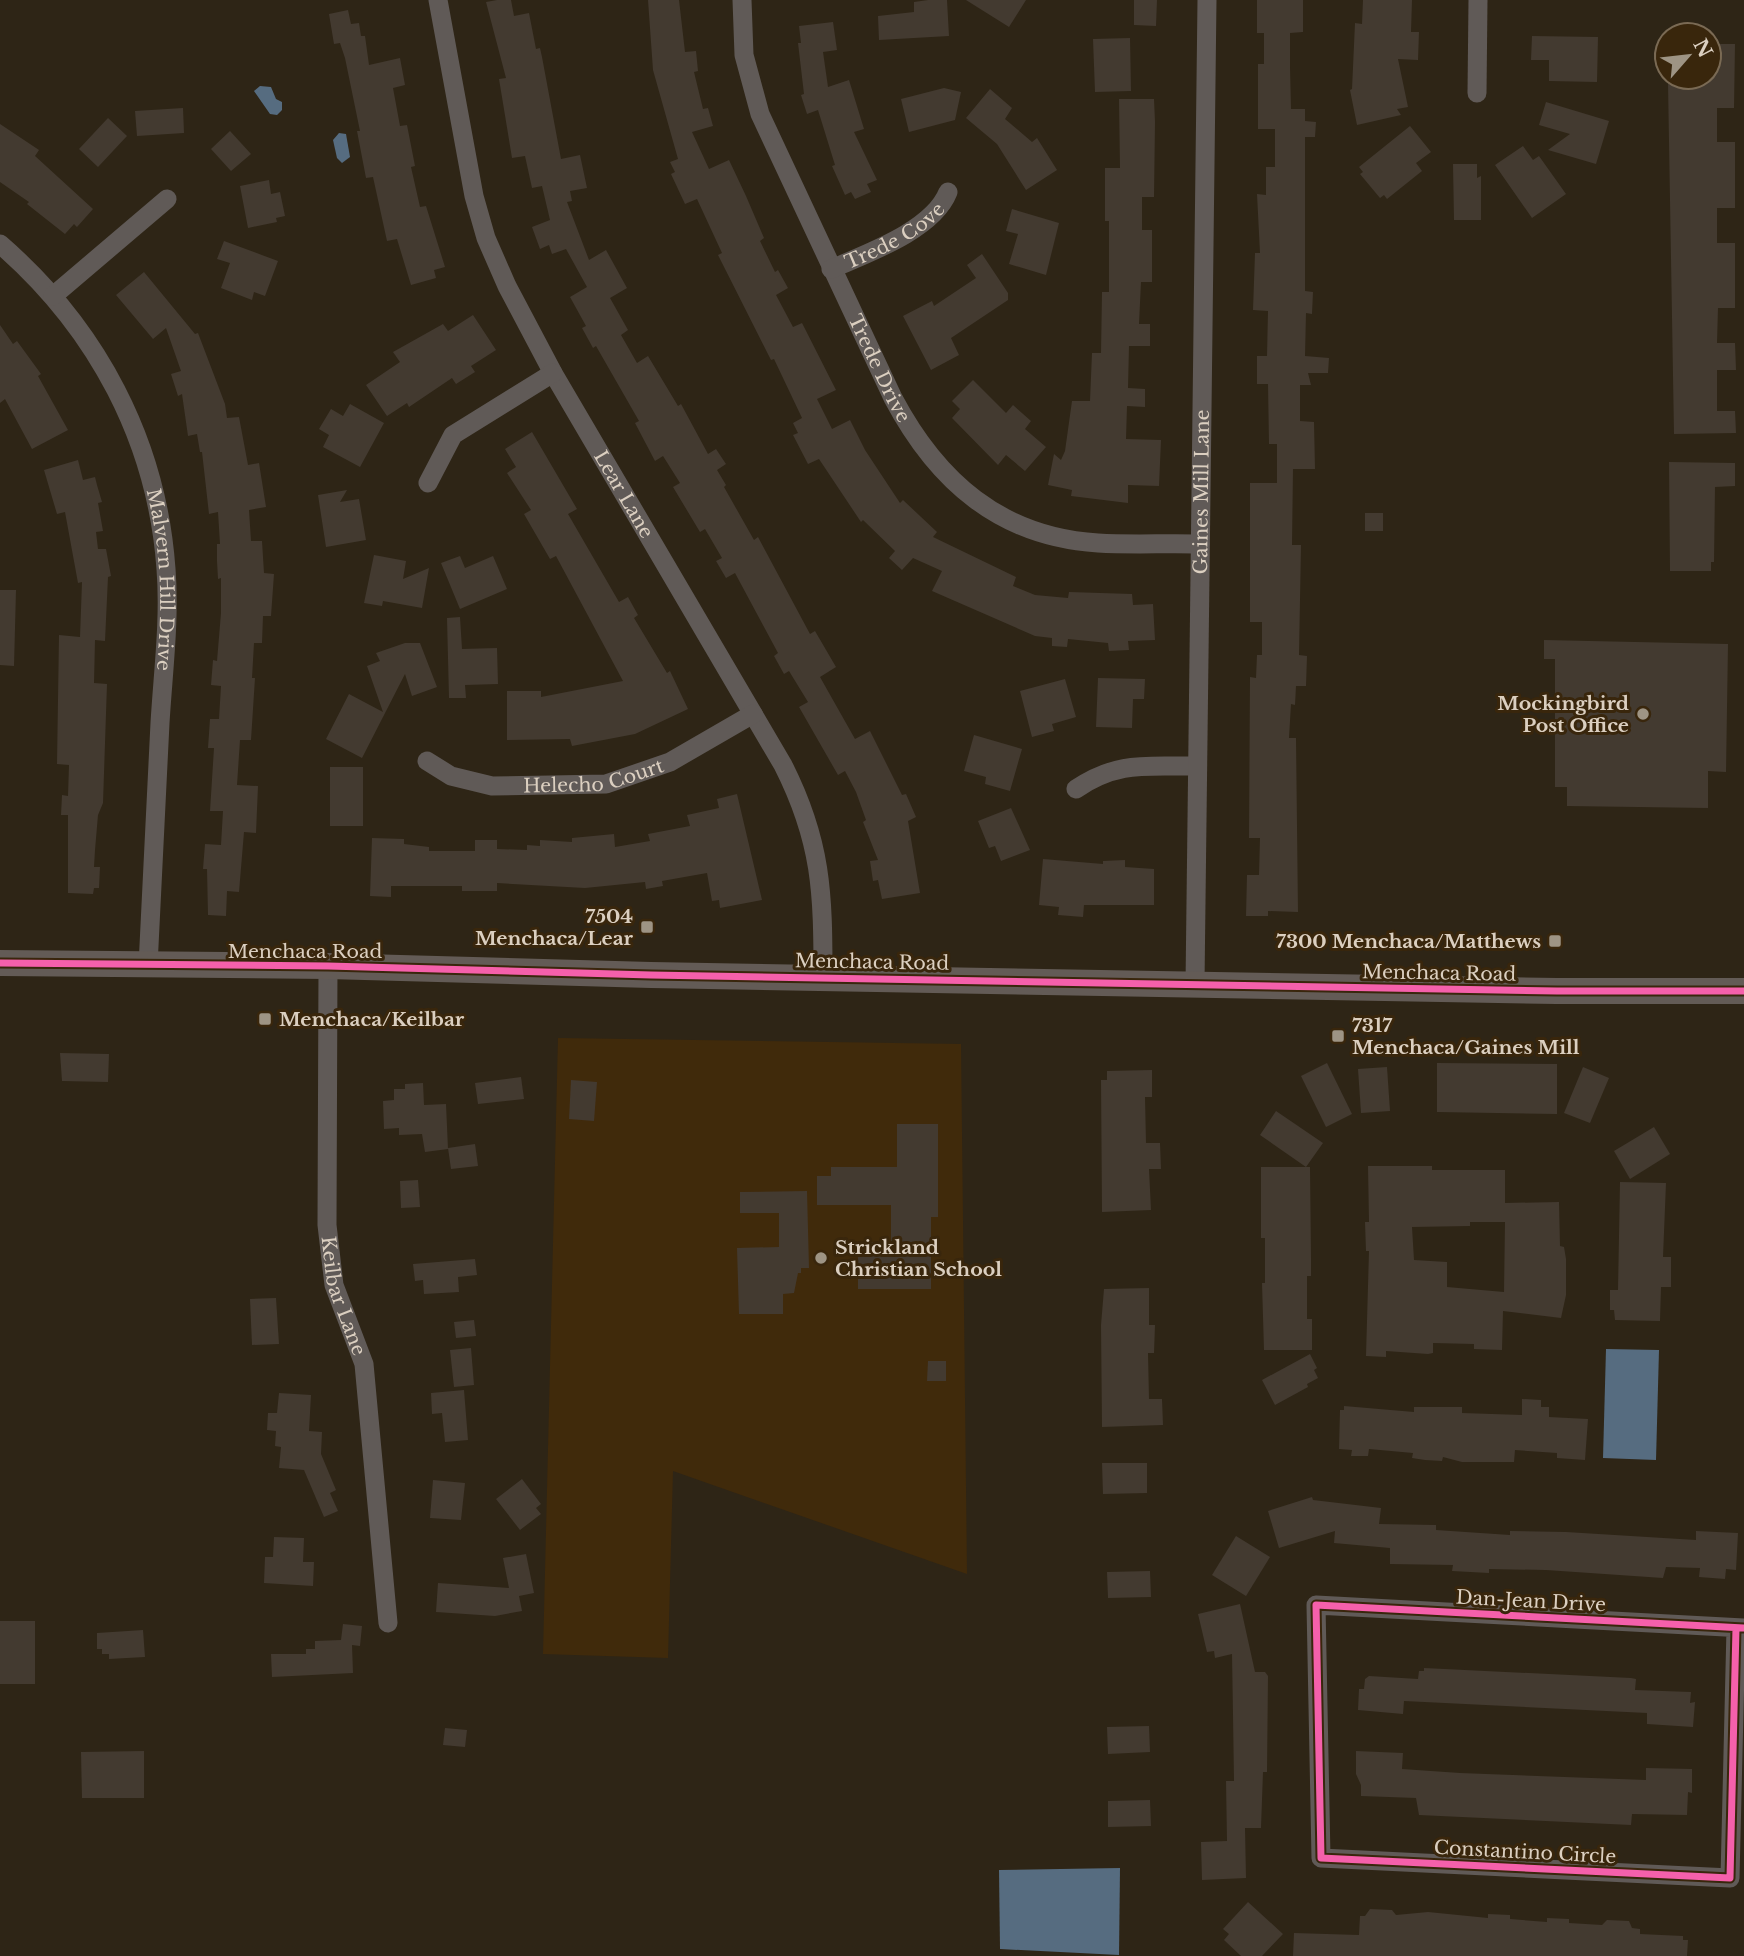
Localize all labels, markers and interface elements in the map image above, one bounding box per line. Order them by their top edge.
north arrow [1653,21,1723,91]
text: N [1688,35,1717,62]
street label: Trede Cove [841,198,949,273]
street label: Trede Drive [844,310,916,426]
street label: Gaines Mill Lane [1188,409,1214,575]
street label: Lear Lane [589,446,659,542]
street label: Malvern Hill Drive [142,486,179,672]
place label: Mockingbird Post Office [1497,692,1629,737]
marker: Mockingbird Post Office [1635,706,1651,722]
street label: Helecho Court [523,753,667,797]
place label: 7504 Menchaca/Lear [475,905,634,950]
marker: 7504 Menchaca/Lear [639,919,655,935]
place label: 7300 Menchaca/Matthews [1276,930,1541,953]
marker: 7300 Menchaca/Matthews [1547,933,1563,949]
street label: Menchaca Road [228,940,382,963]
street label: Menchaca Road [795,949,950,975]
street label: Menchaca Road [1362,960,1517,986]
place label: Menchaca/Keilbar [279,1008,465,1031]
marker: Menchaca/Keilbar [257,1011,273,1027]
place label: 7317 Menchaca/Gaines Mill [1352,1014,1580,1059]
marker: 7317 Menchaca/Gaines Mill [1330,1028,1346,1044]
street label: Keilbar Lane [317,1235,371,1358]
place label: Strickland Christian School [835,1236,1002,1281]
marker: Strickland Christian School [813,1250,829,1266]
street label: Dan-Jean Drive [1455,1586,1607,1616]
street label: Constantino Circle [1433,1836,1617,1868]

